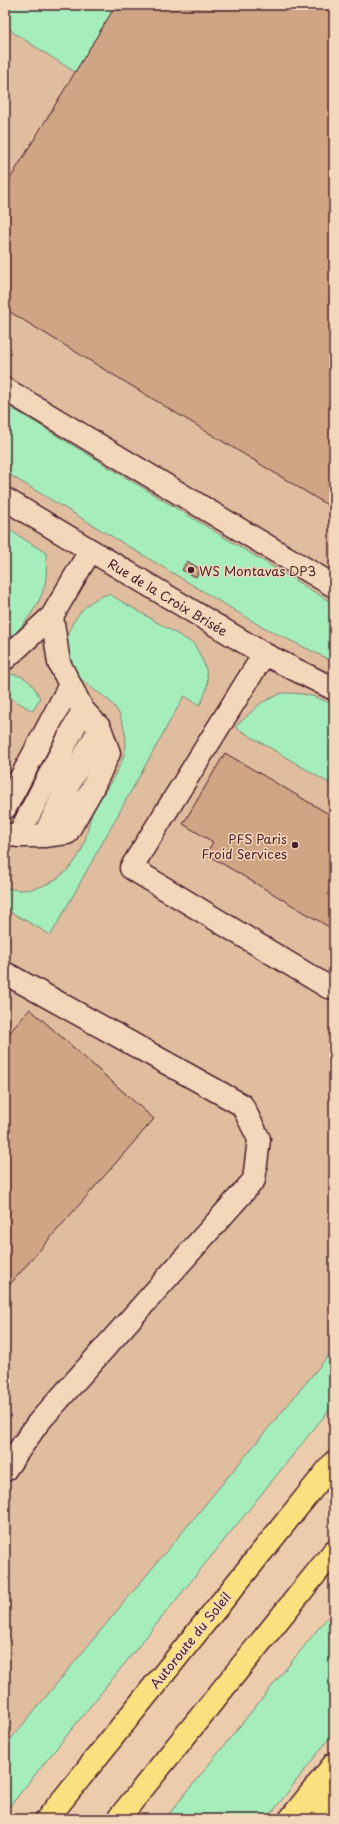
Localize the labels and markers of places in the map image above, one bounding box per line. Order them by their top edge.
place label: WS Montavas DP3 [199,561,316,580]
marker: WS Montavas DP3 [186,565,196,575]
place label: PFS Paris Froid Services [201,829,287,863]
marker: PFS Paris Froid Services [290,840,300,850]

